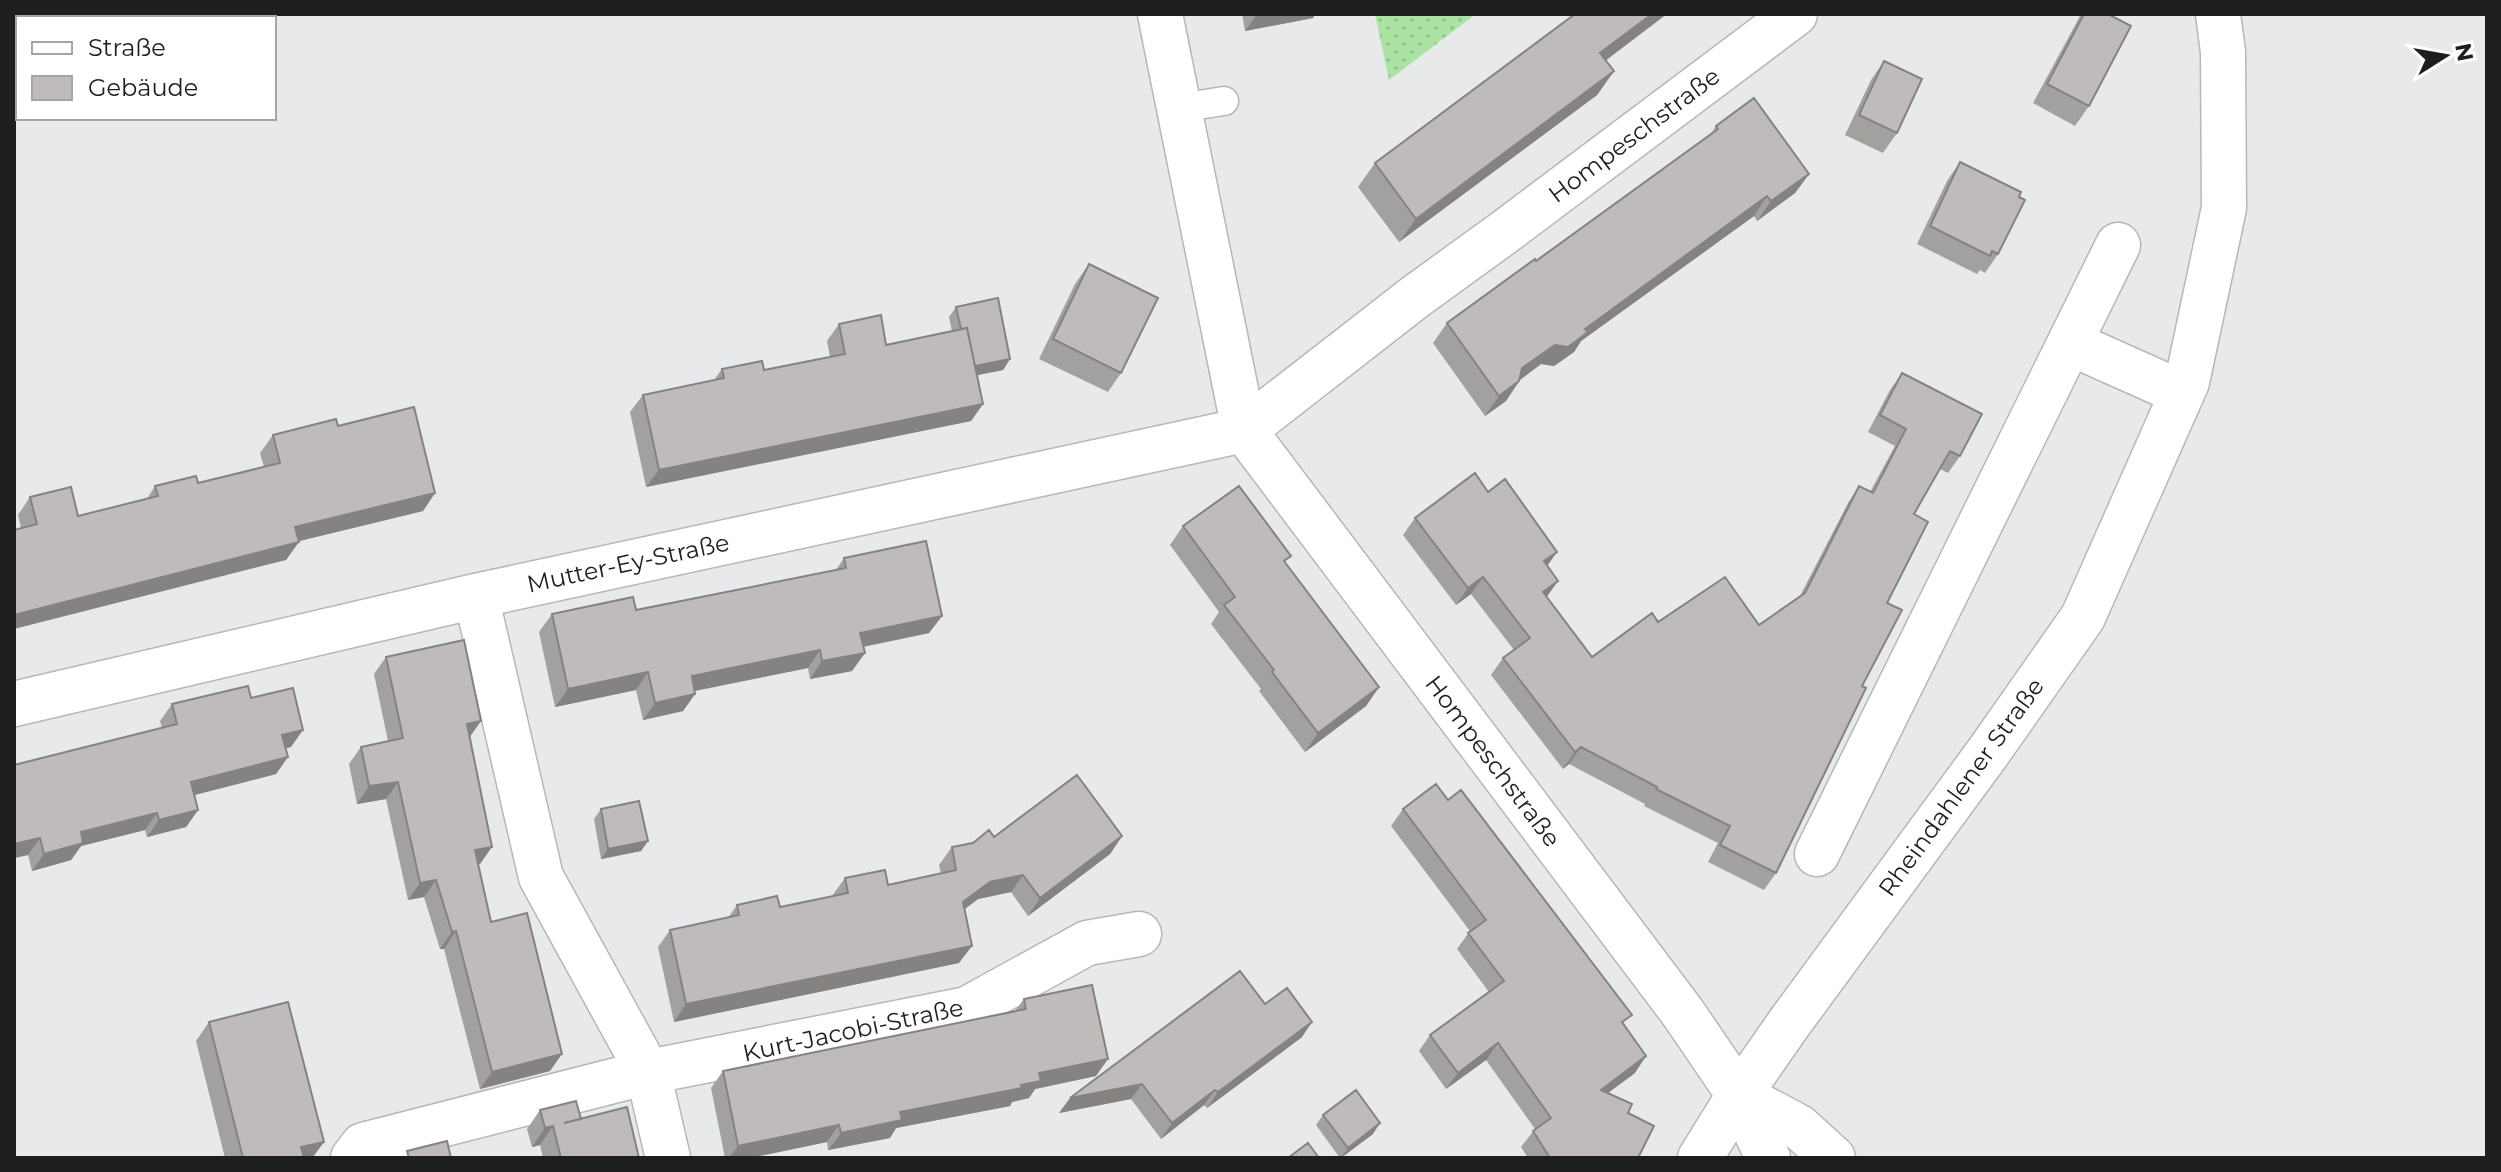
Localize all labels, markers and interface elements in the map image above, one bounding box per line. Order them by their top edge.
legend [16,16,276,120]
north arrow [2405,16,2485,96]
text: Straße [88,33,166,62]
text: N [2449,41,2479,64]
street label: Hompeschstraße [1543,61,1725,209]
text: Gebäude [88,73,198,102]
street label: Mutter-Ey-Straße [524,527,732,599]
street label: Hompeschstraße [1419,670,1567,852]
street label: Rheindahlener Straße [1872,672,2050,902]
street label: Kurt-Jacobi-Straße [740,992,966,1068]

